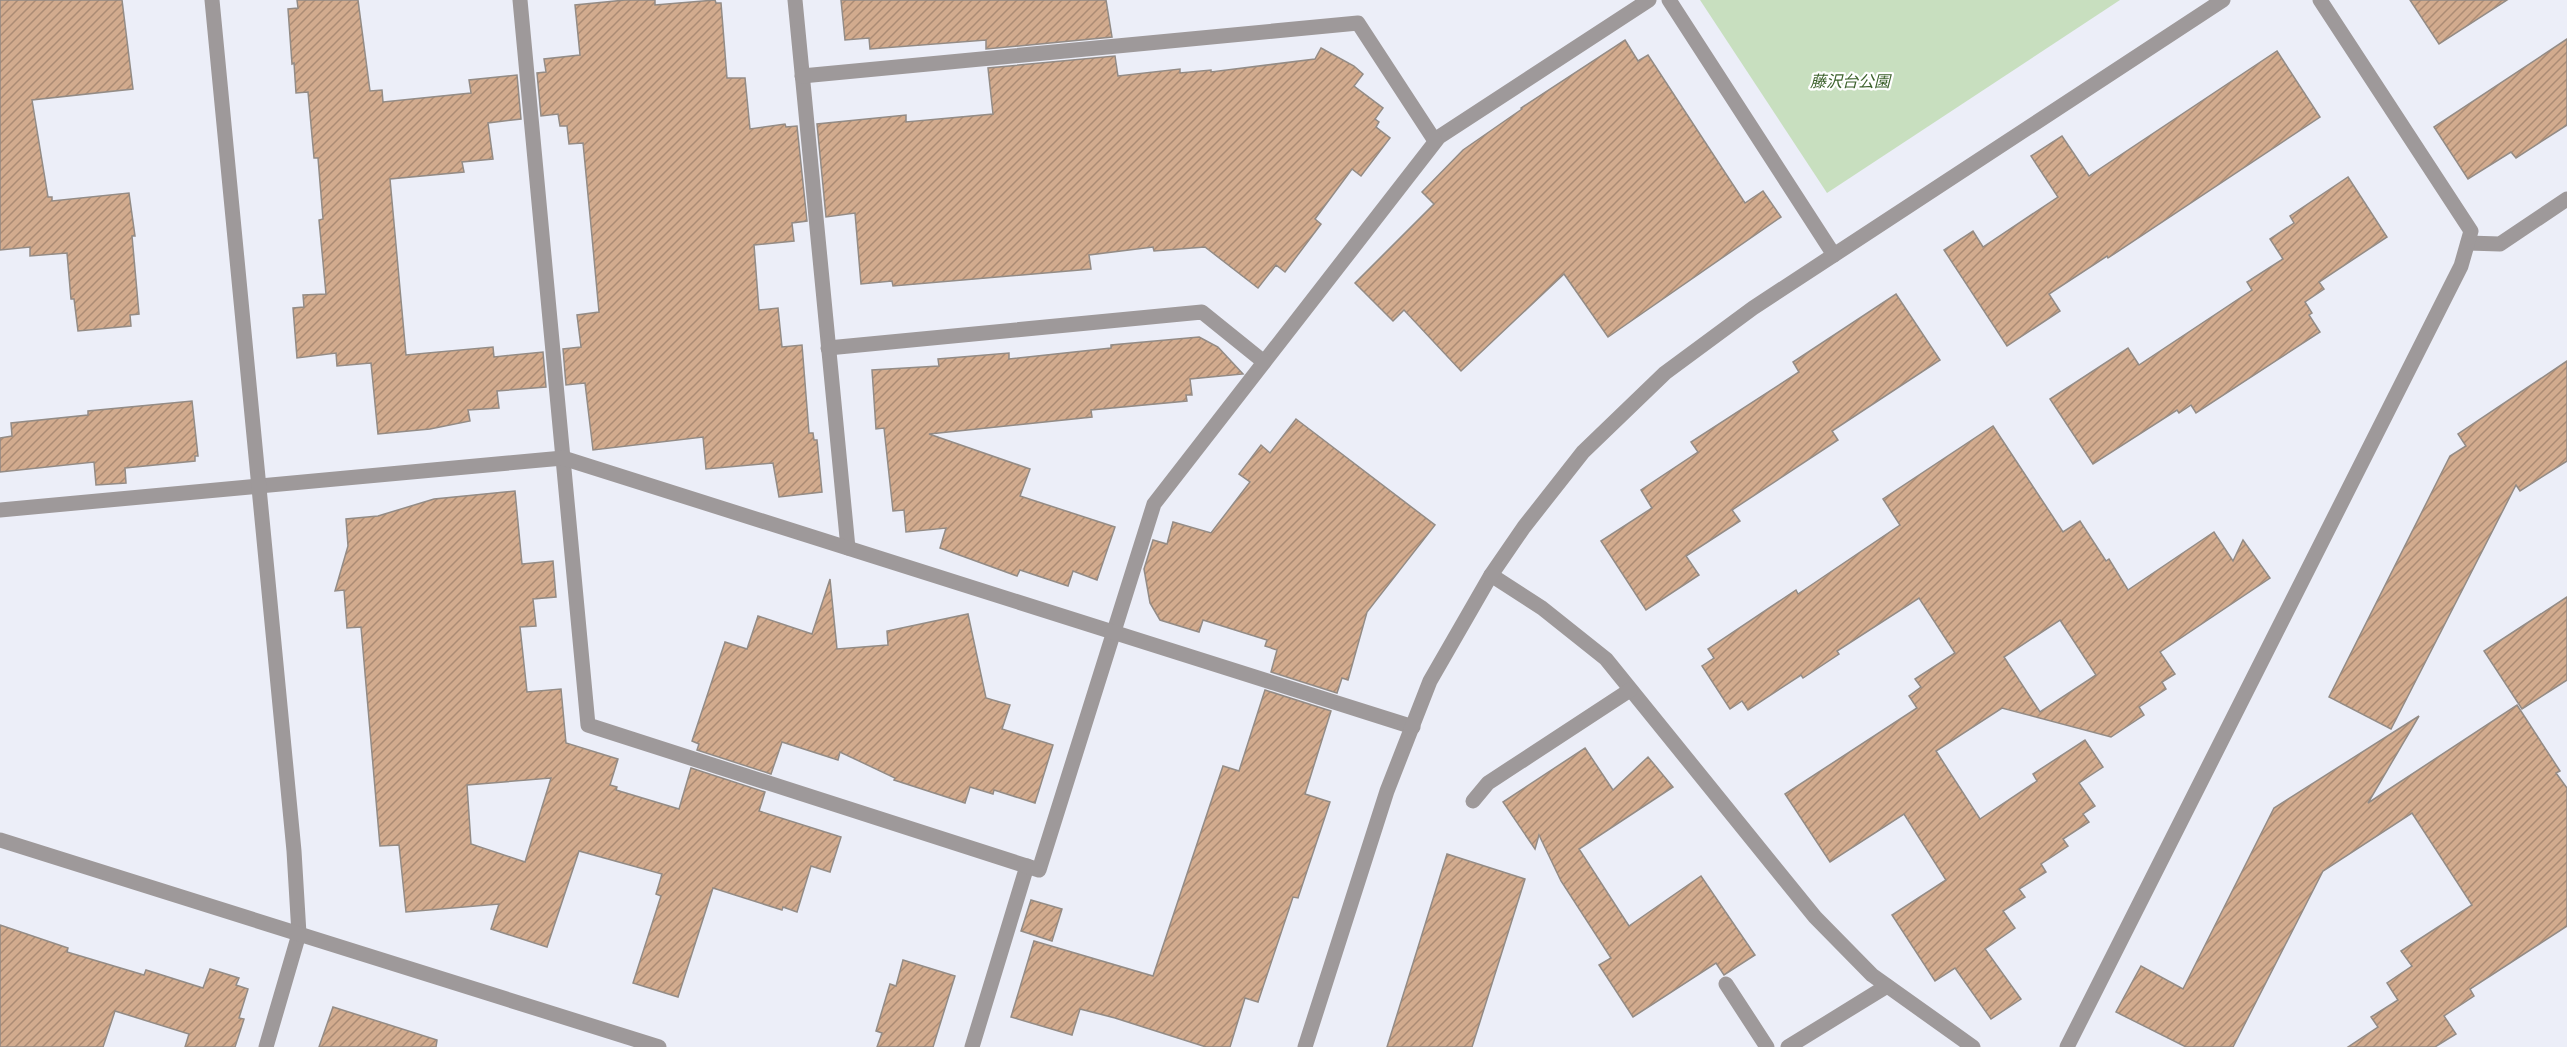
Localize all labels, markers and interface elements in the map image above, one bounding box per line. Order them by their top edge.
park label: 藤沢台公園 [1810,70,1892,91]

